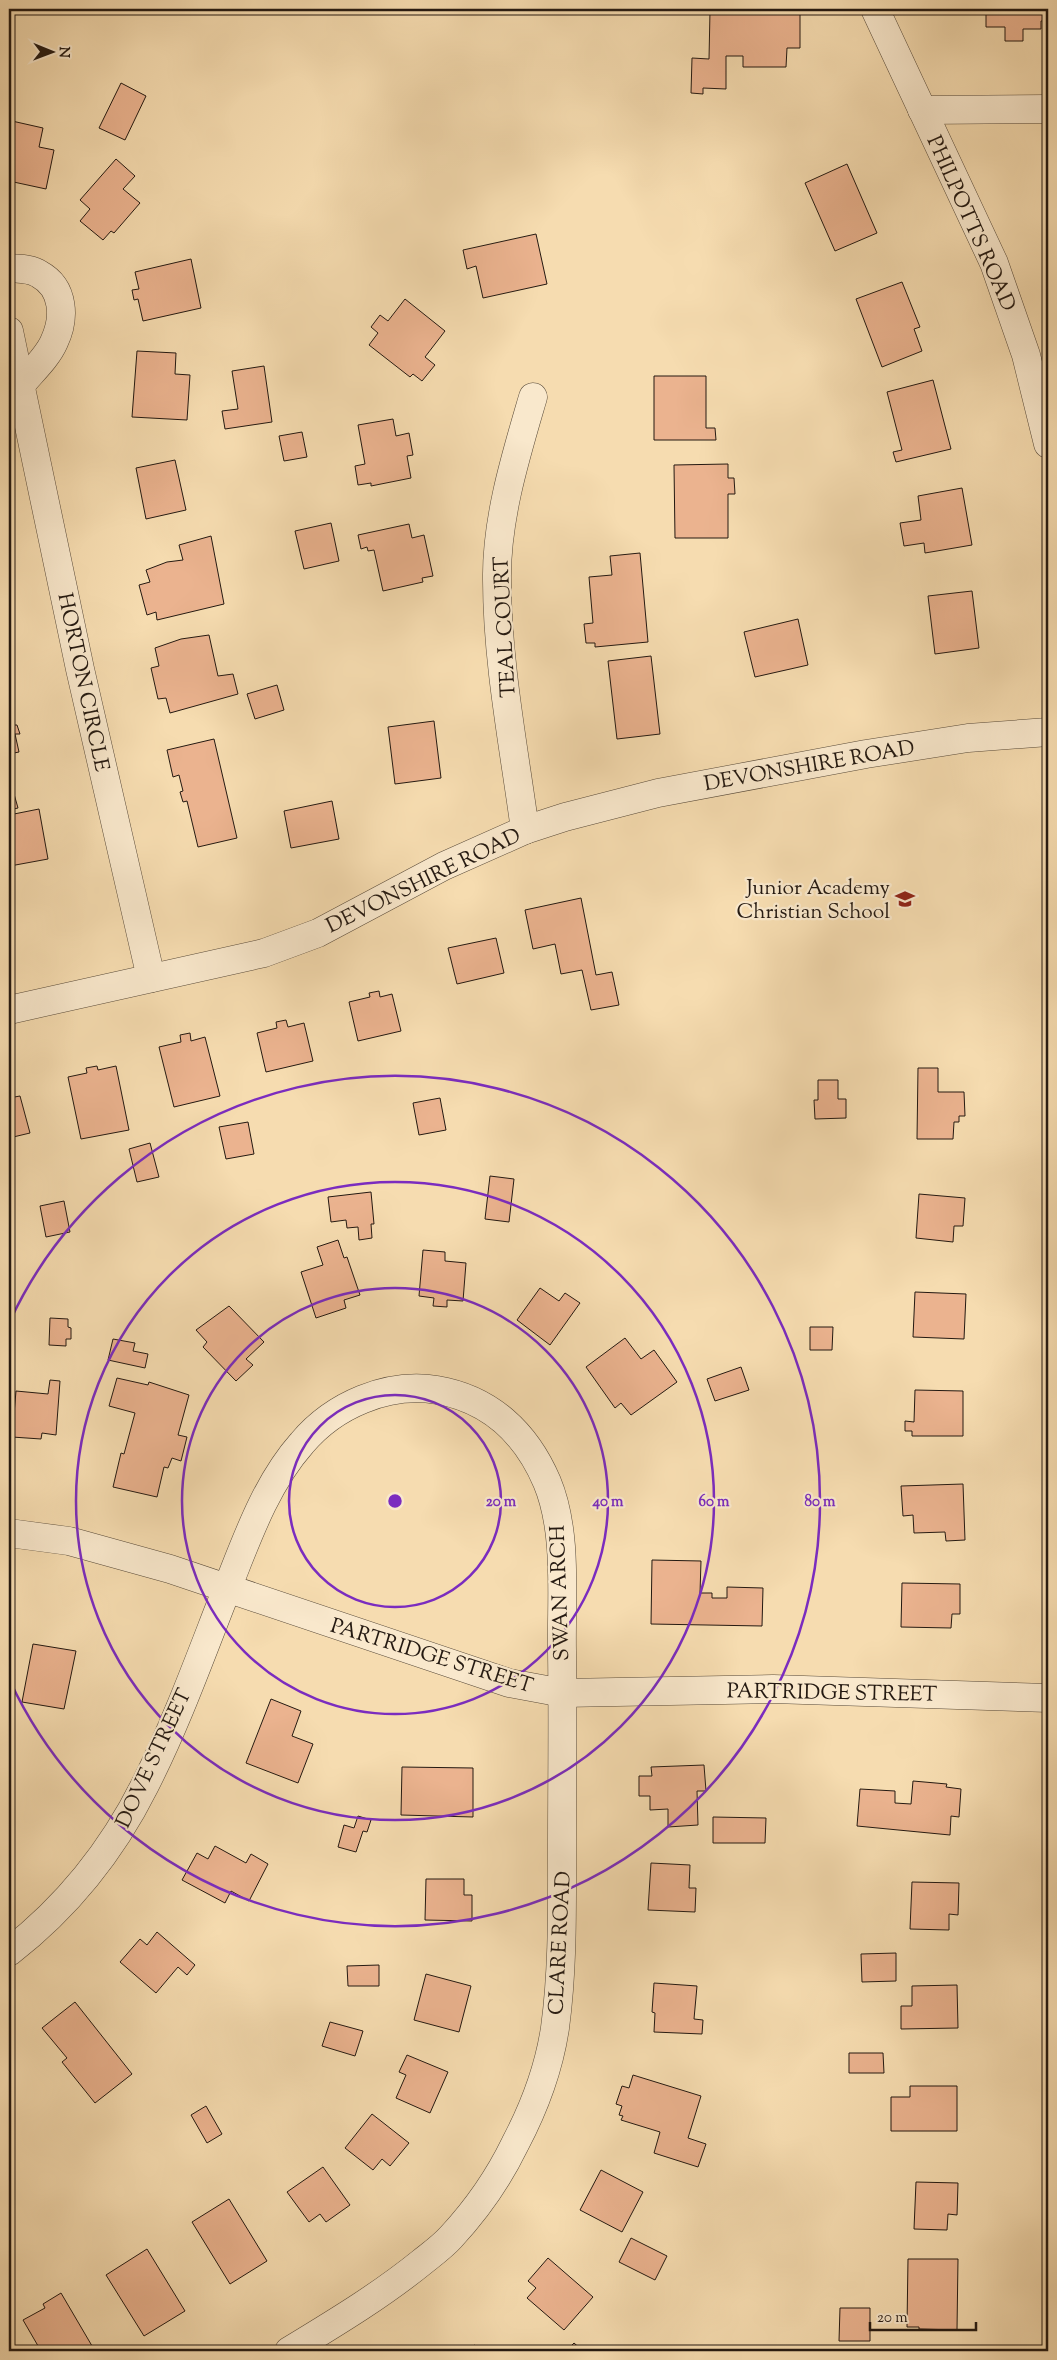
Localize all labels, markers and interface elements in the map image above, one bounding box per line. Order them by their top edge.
north arrow [28,28,78,78]
text: N [53,46,73,58]
street label: PHILPOTTS ROAD [918,131,1022,316]
street label: TEAL COURT [487,555,525,698]
street label: HORTON CIRCLE [48,590,116,775]
street label: DEVONSHIRE ROAD [702,734,917,800]
street label: DEVONSHIRE ROAD [321,822,526,942]
place label: Junior Academy Christian School [736,874,891,928]
school or university icon: Junior Academy Christian School [894,888,916,910]
centre of rings [386,1492,404,1510]
text: 20 m [486,1492,517,1513]
text: 40 m [592,1492,624,1513]
text: 60 m [699,1492,730,1513]
text: 80 m [804,1492,836,1513]
street label: SWAN ARCH [544,1524,578,1661]
street label: PARTRIDGE STREET [326,1612,537,1702]
street label: PARTRIDGE STREET [727,1677,938,1711]
street label: DOVE STREET [109,1684,200,1833]
street label: CLARE ROAD [542,1870,580,2016]
scale bar [870,2300,976,2332]
text: 20 m [877,2308,908,2329]

